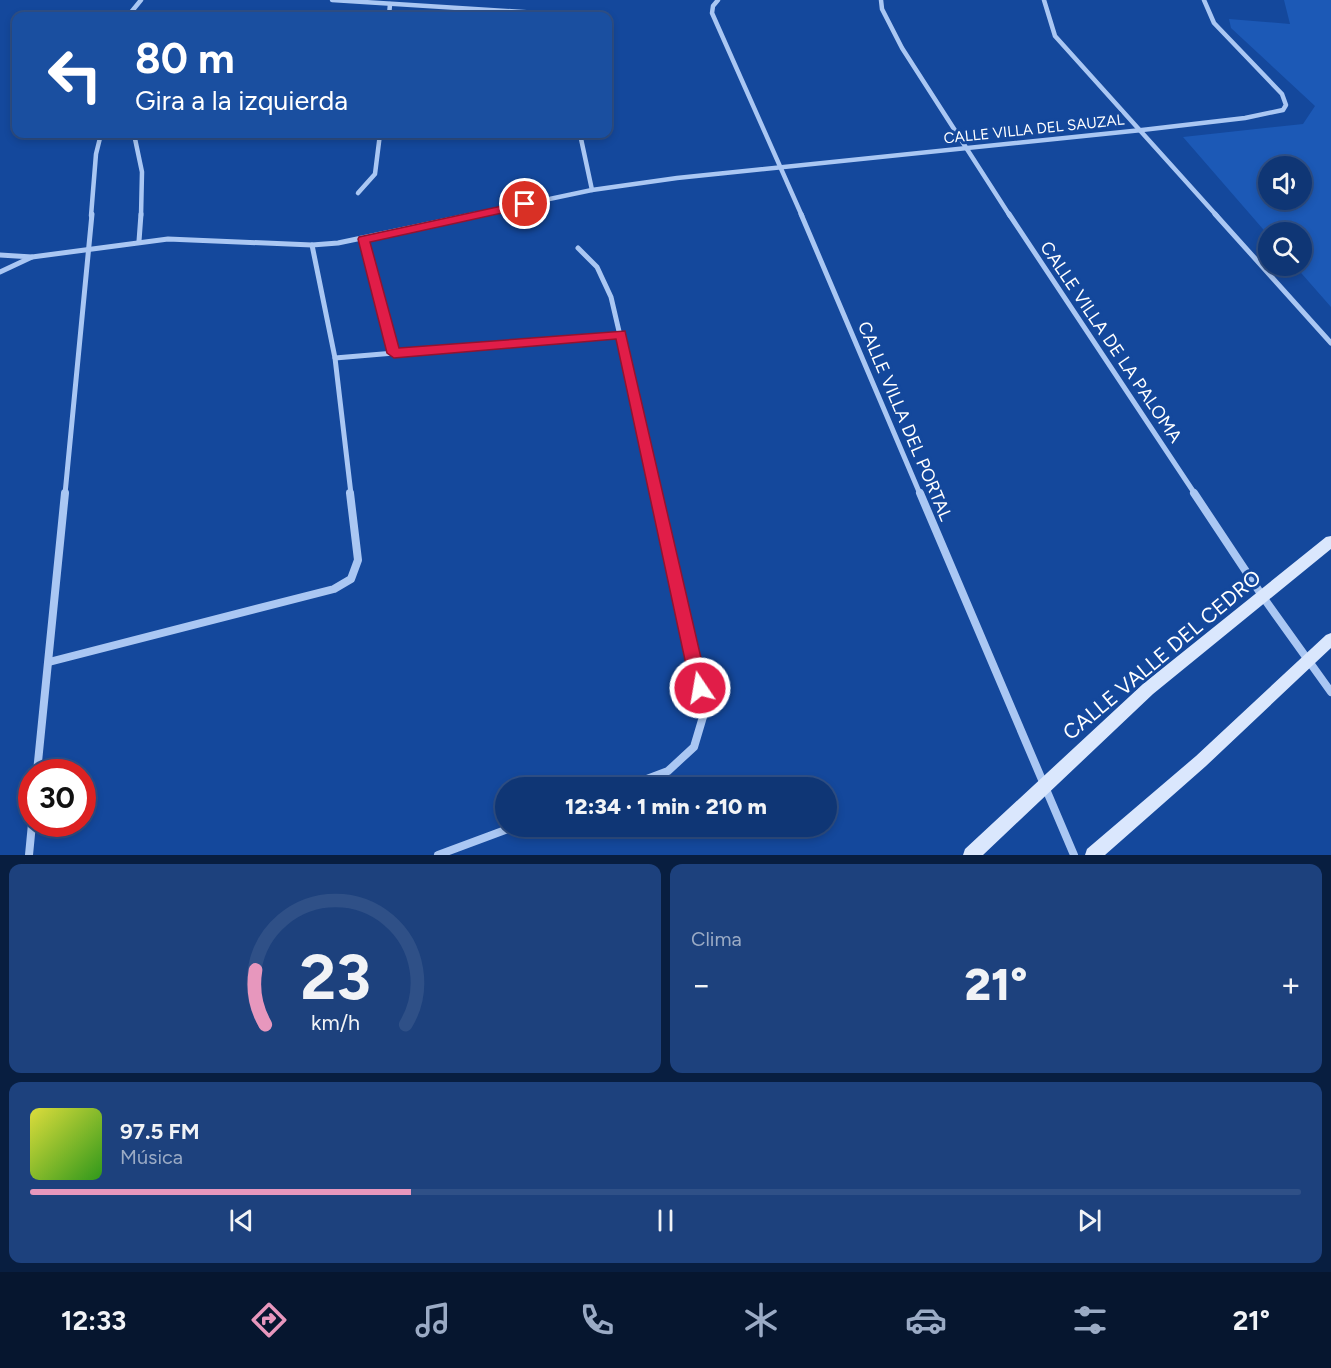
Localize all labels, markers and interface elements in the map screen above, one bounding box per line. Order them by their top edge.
text: 80 m [135,33,235,84]
icon: left [36,36,114,114]
text: Gira a la izquierda [135,84,348,117]
street label: CALLE VILLA DEL SAUZAL [943,111,1125,147]
map controls [1258,156,1312,276]
button: sound [1258,156,1312,210]
pin [499,178,550,229]
icon: arrive [508,187,541,220]
button: search [1258,222,1312,276]
street label: CALLE VILLA DE LA PALOMA [1035,237,1187,447]
street label: CALLE VILLA DEL PORTAL [853,318,957,525]
street label: CALLE VALLE DEL CEDRO [1058,565,1266,745]
position arrow [668,656,732,720]
speed limit sign: 30 [18,759,96,837]
text: 12:34 · 1 min · 210 m [565,793,767,820]
text: Clima [691,927,742,951]
text: 23 [300,940,370,1015]
text: 21° [965,957,1027,1011]
text: − [691,965,712,1004]
text: + [1280,965,1301,1004]
text: km/h [311,1011,359,1036]
text: 97.5 FM [120,1118,200,1145]
text: Música [120,1145,183,1169]
icon: previous [225,1204,258,1237]
icon: pause [649,1204,682,1237]
icon: next [1073,1204,1106,1237]
icon: directions [248,1299,290,1341]
icon: music [412,1299,454,1341]
icon: phone [576,1299,618,1341]
icon: climate [740,1299,782,1341]
icon: car [905,1299,947,1341]
icon: filters [1069,1299,1111,1341]
text: 12:33 [61,1304,126,1337]
text: 21° [1233,1304,1270,1337]

